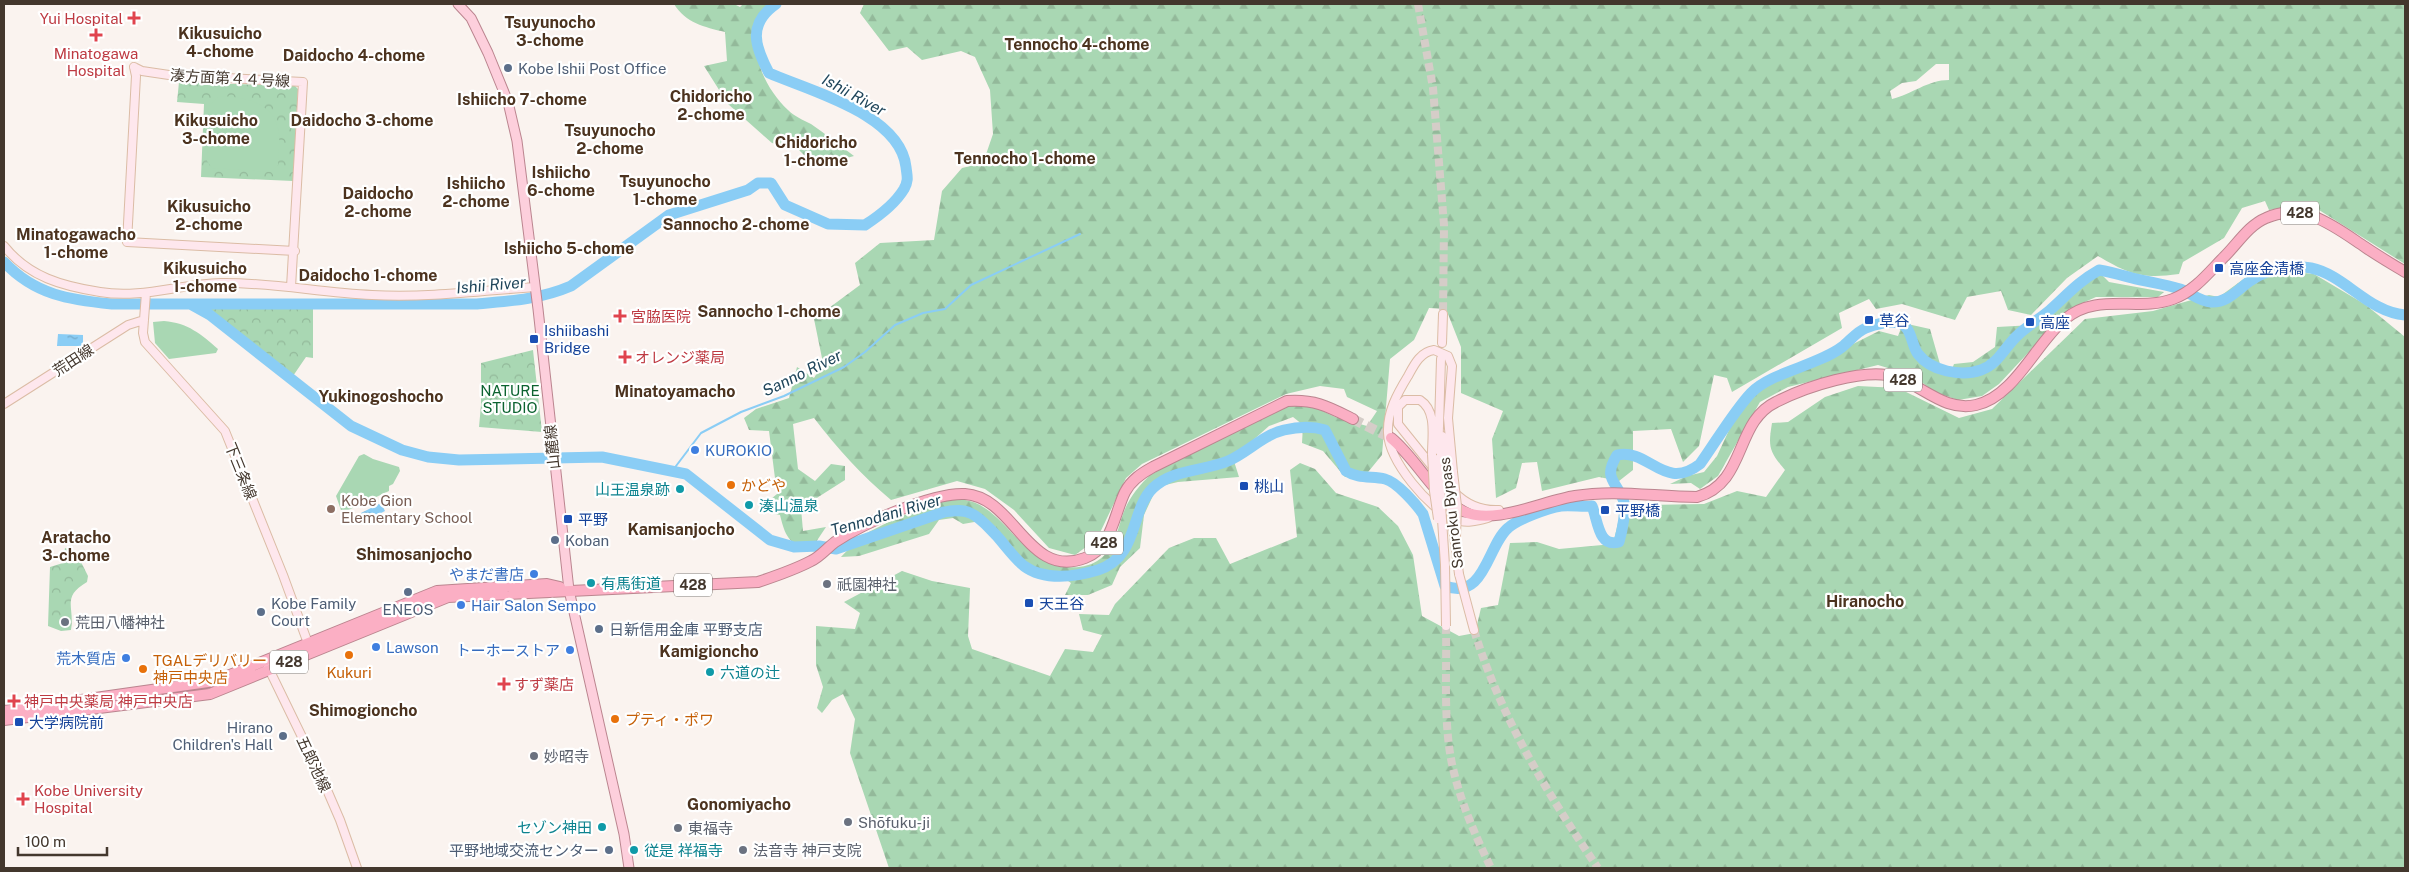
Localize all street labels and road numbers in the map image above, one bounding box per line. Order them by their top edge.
street label: 湊方面第４４号線 [170,66,290,90]
road number: 428 [2281,202,2319,224]
street label: 荒田線 [49,341,97,379]
road number: 428 [1884,368,1922,392]
street label: 山麓線 [541,424,563,470]
street label: 下三条線 [222,440,260,502]
street label: Sanroku Bypass [1436,456,1466,570]
road number: 428 [1085,532,1123,554]
road number: 428 [674,574,712,596]
road number: 428 [270,650,308,674]
street label: 五郎池線 [294,733,334,795]

